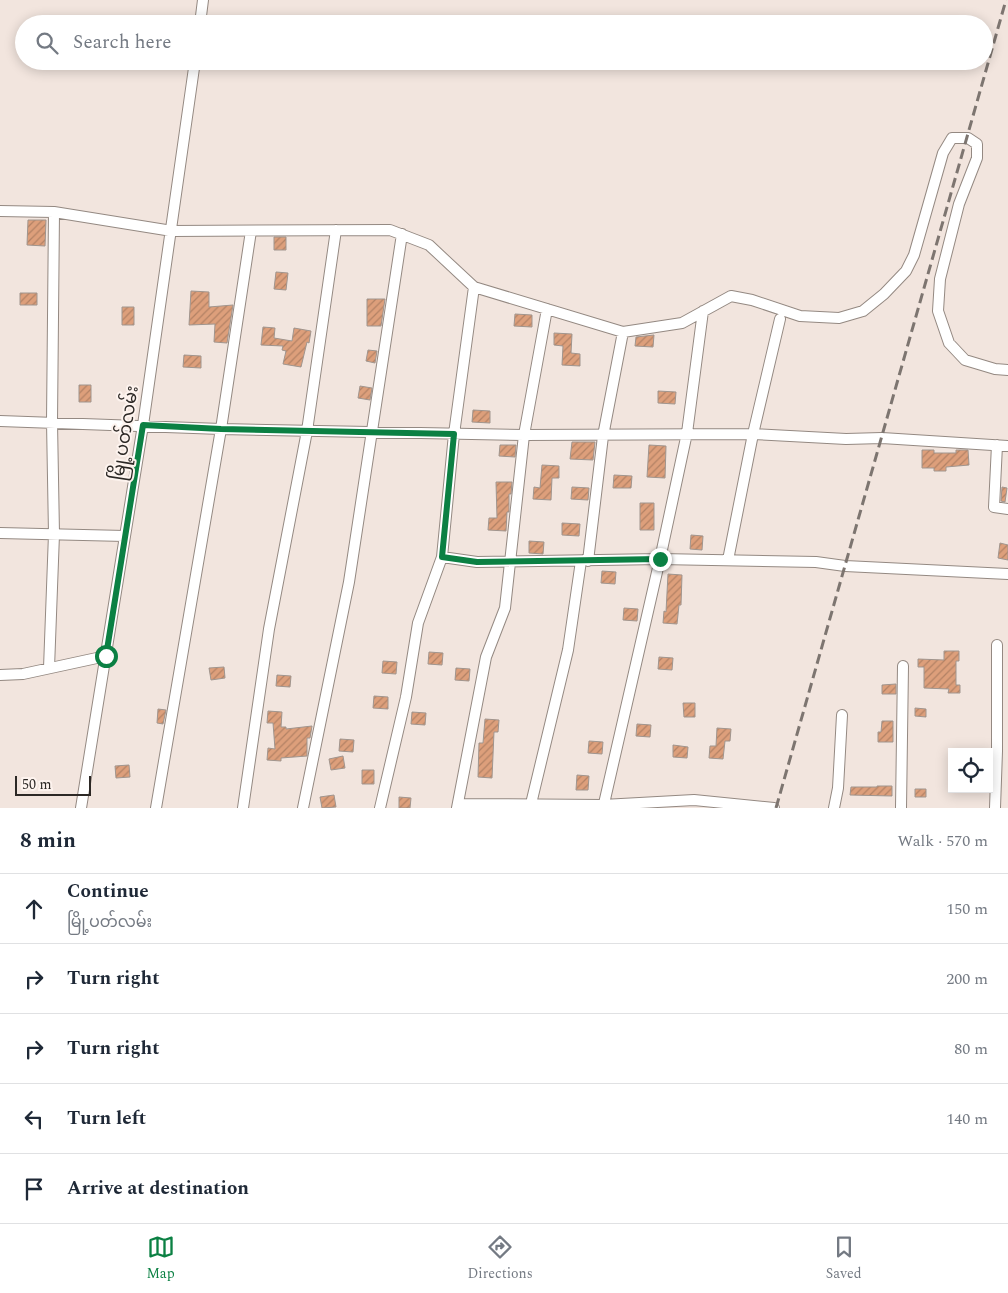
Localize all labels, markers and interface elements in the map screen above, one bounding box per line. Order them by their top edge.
search box [15,15,993,70]
text: Search here [73,28,172,57]
icon: search [33,29,61,57]
street label: မြို့ပတ်လမ်း [103,383,147,483]
route end [649,548,672,571]
route start [95,645,118,668]
map controls [948,748,993,793]
button: locate [948,748,993,793]
scale bar [15,773,91,796]
text: 50 m [22,774,52,795]
text: 8 min [20,825,76,857]
text: Walk · 570 m [897,829,988,853]
text: Continue [67,877,149,906]
icon: ahead [20,895,48,923]
text: 150 m [946,897,988,921]
text: မြို့ပတ်လမ်း [67,910,152,934]
text: Turn right [67,964,160,993]
icon: right [20,965,48,993]
text: 200 m [946,967,988,991]
text: Turn right [67,1034,160,1063]
icon: right [20,1035,48,1063]
text: 80 m [954,1037,988,1061]
text: Turn left [67,1104,146,1133]
icon: left [20,1105,48,1133]
text: 140 m [946,1107,988,1131]
text: Arrive at destination [67,1174,249,1203]
icon: arrive [20,1175,48,1203]
tab: Map [146,1233,175,1284]
tab: Directions [467,1233,533,1284]
tab: Saved [826,1233,862,1284]

